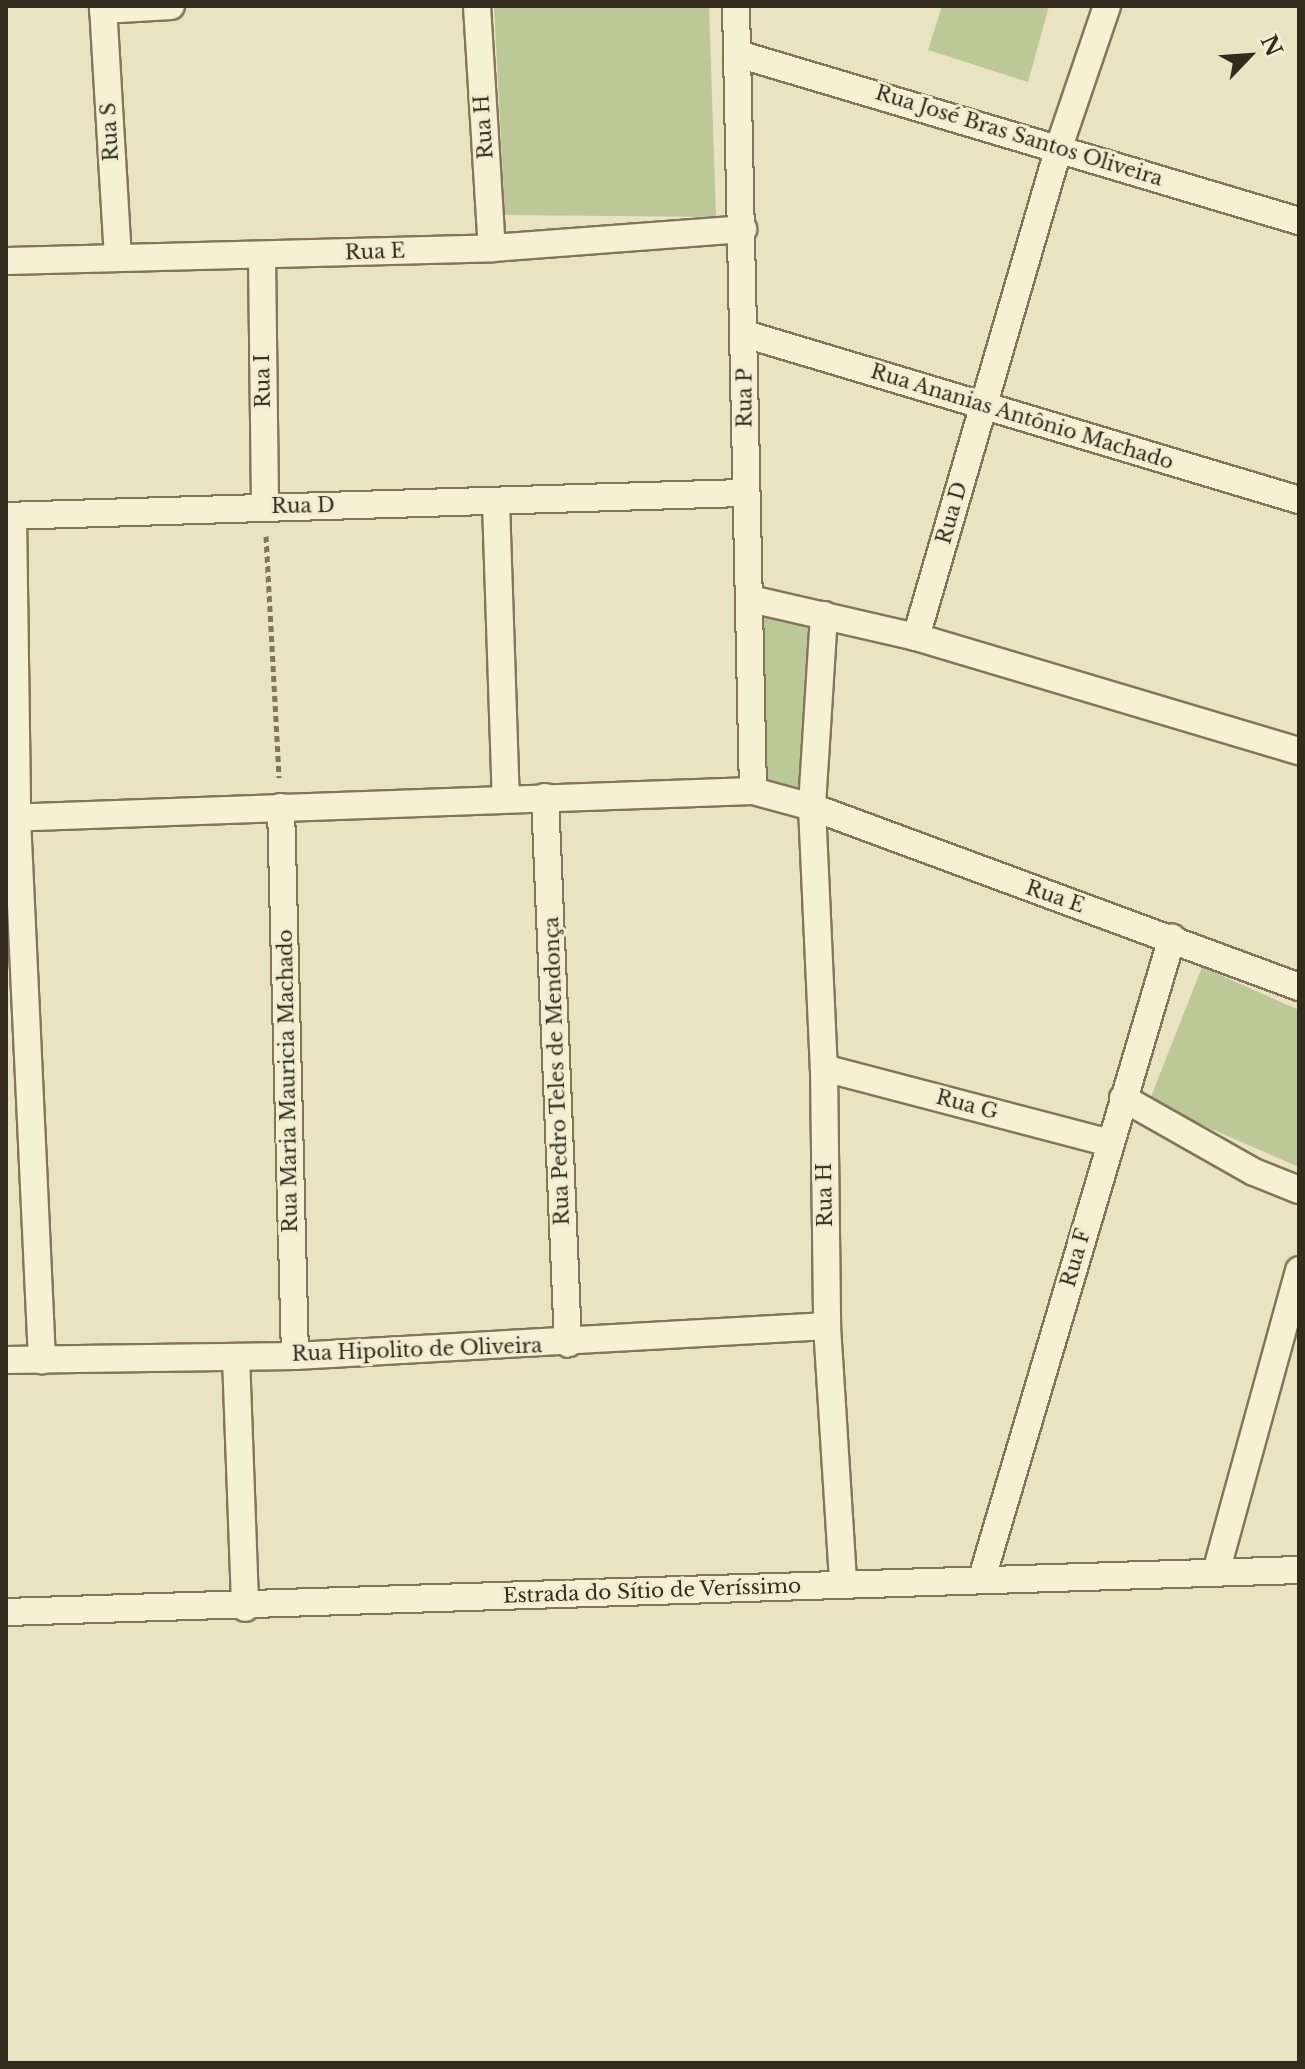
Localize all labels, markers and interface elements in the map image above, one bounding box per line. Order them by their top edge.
north arrow [1209,16,1289,96]
text: N [1255,31,1288,61]
street label: Rua José Bras Santos Oliveira [872,81,1166,191]
street label: Rua H [470,94,498,160]
street label: Rua S [96,102,124,162]
street label: Rua E [344,239,406,265]
street label: Rua I [251,354,275,408]
street label: Rua Ananias Antônio Machado [867,359,1177,475]
street label: Rua P [733,368,757,428]
street label: Rua D [932,479,972,547]
street label: Rua D [271,493,335,519]
street label: Rua E [1022,876,1088,918]
street label: Rua Pedro Teles de Mendonça [540,916,574,1226]
street label: Rua Maria Mauricia Machado [273,929,303,1233]
street label: Rua G [933,1085,1001,1125]
street label: Rua H [812,1163,838,1227]
street label: Rua F [1056,1226,1096,1290]
street label: Rua Hipolito de Oliveira [291,1334,543,1366]
street label: Estrada do Sítio de Veríssimo [502,1574,802,1608]

